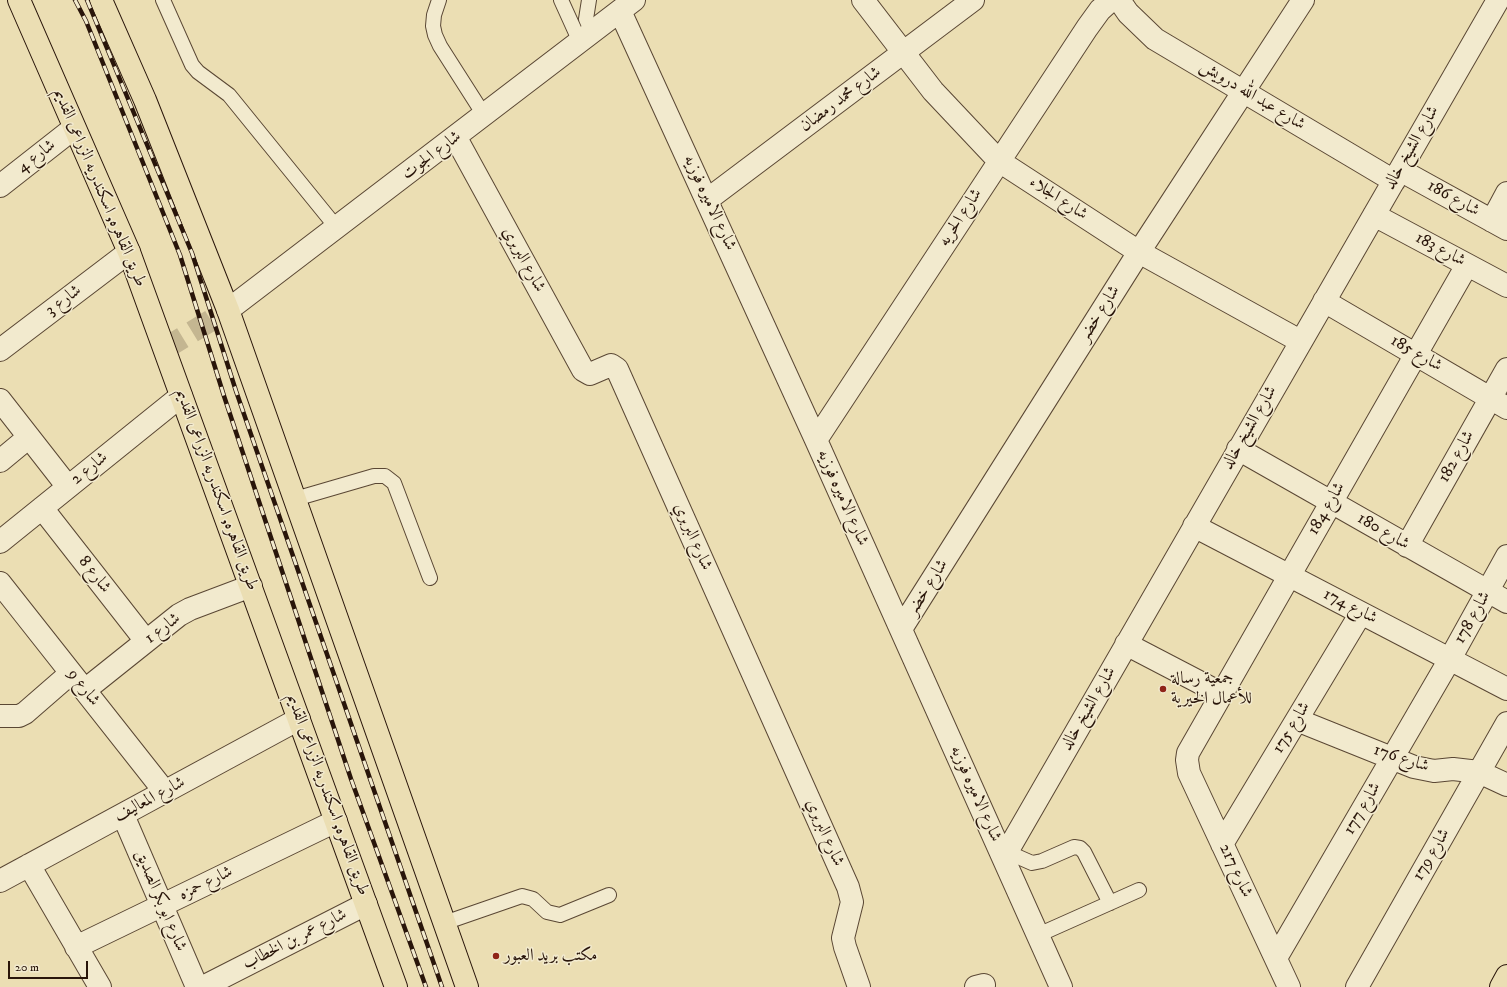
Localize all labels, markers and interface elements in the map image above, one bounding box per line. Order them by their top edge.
street label: شارع عبد الله درويش [1195,56,1309,136]
street label: شارع محمد رمضان [796,63,886,137]
street label: طريق القاهره, اسكندريه الزراعى القديم [48,86,150,290]
street label: شارع الشيخ خالد [1380,103,1444,193]
street label: شارع الجوت [398,127,466,185]
street label: شارع 4 [14,136,60,178]
street label: شارع الاميره فوزيه [678,152,740,254]
street label: شارع الجلاء [1025,173,1091,225]
street label: شارع 186 [1423,176,1483,222]
street label: شارع الحريه [935,185,987,251]
street label: شارع البربري [497,224,549,296]
street label: شارع 183 [1411,228,1469,272]
street label: شارع 3 [42,281,86,321]
street label: شارع خضر [1075,282,1125,346]
street label: شارع 185 [1386,331,1446,377]
street label: شارع الشيخ خالد [1218,383,1282,473]
street label: طريق القاهره, اسكندريه الزراعى القديم [170,386,262,594]
street label: شارع 182 [1434,427,1480,487]
street label: شارع الاميره فوزيه [812,447,872,549]
street label: شارع 2 [67,448,113,490]
street label: شارع 184 [1304,479,1350,539]
street label: شارع البربري [668,500,716,574]
street label: شارع 180 [1353,509,1413,555]
street label: شارع 8 [73,552,115,598]
street label: شارع خضر [903,556,953,620]
street label: شارع 174 [1320,585,1380,629]
street label: شارع 178 [1450,588,1496,648]
street label: شارع 1 [141,609,185,649]
street label: شارع الشيخ خالد [1057,664,1121,754]
street label: شارع 9 [62,665,104,711]
place label: جمعية رسالة للأعمال الخيرية [1171,669,1252,709]
marker: جمعية رسالة للأعمال الخيرية [1158,684,1168,694]
street label: طريق القاهره, اسكندريه الزراعى القديم [281,691,373,899]
street label: شارع 175 [1269,698,1315,758]
street label: شارع 176 [1371,740,1431,778]
street label: شارع الاميره فوزيه [945,743,1005,845]
street label: شارع المعاليف [111,773,189,827]
street label: شارع 177 [1340,779,1386,839]
street label: شارع البربري [800,796,848,870]
street label: شارع 179 [1409,825,1455,885]
street label: شارع 217 [1214,841,1256,901]
street label: شارع ابو بكر الصديق [129,847,191,955]
street label: شارع حمزه [176,862,236,906]
street label: شارع عمر بن الخطاب [239,905,351,975]
place label: مكتب بريد العبور [504,946,597,966]
marker: مكتب بريد العبور [491,951,501,961]
scale bar [10,953,90,979]
text: 20 m [15,960,39,975]

